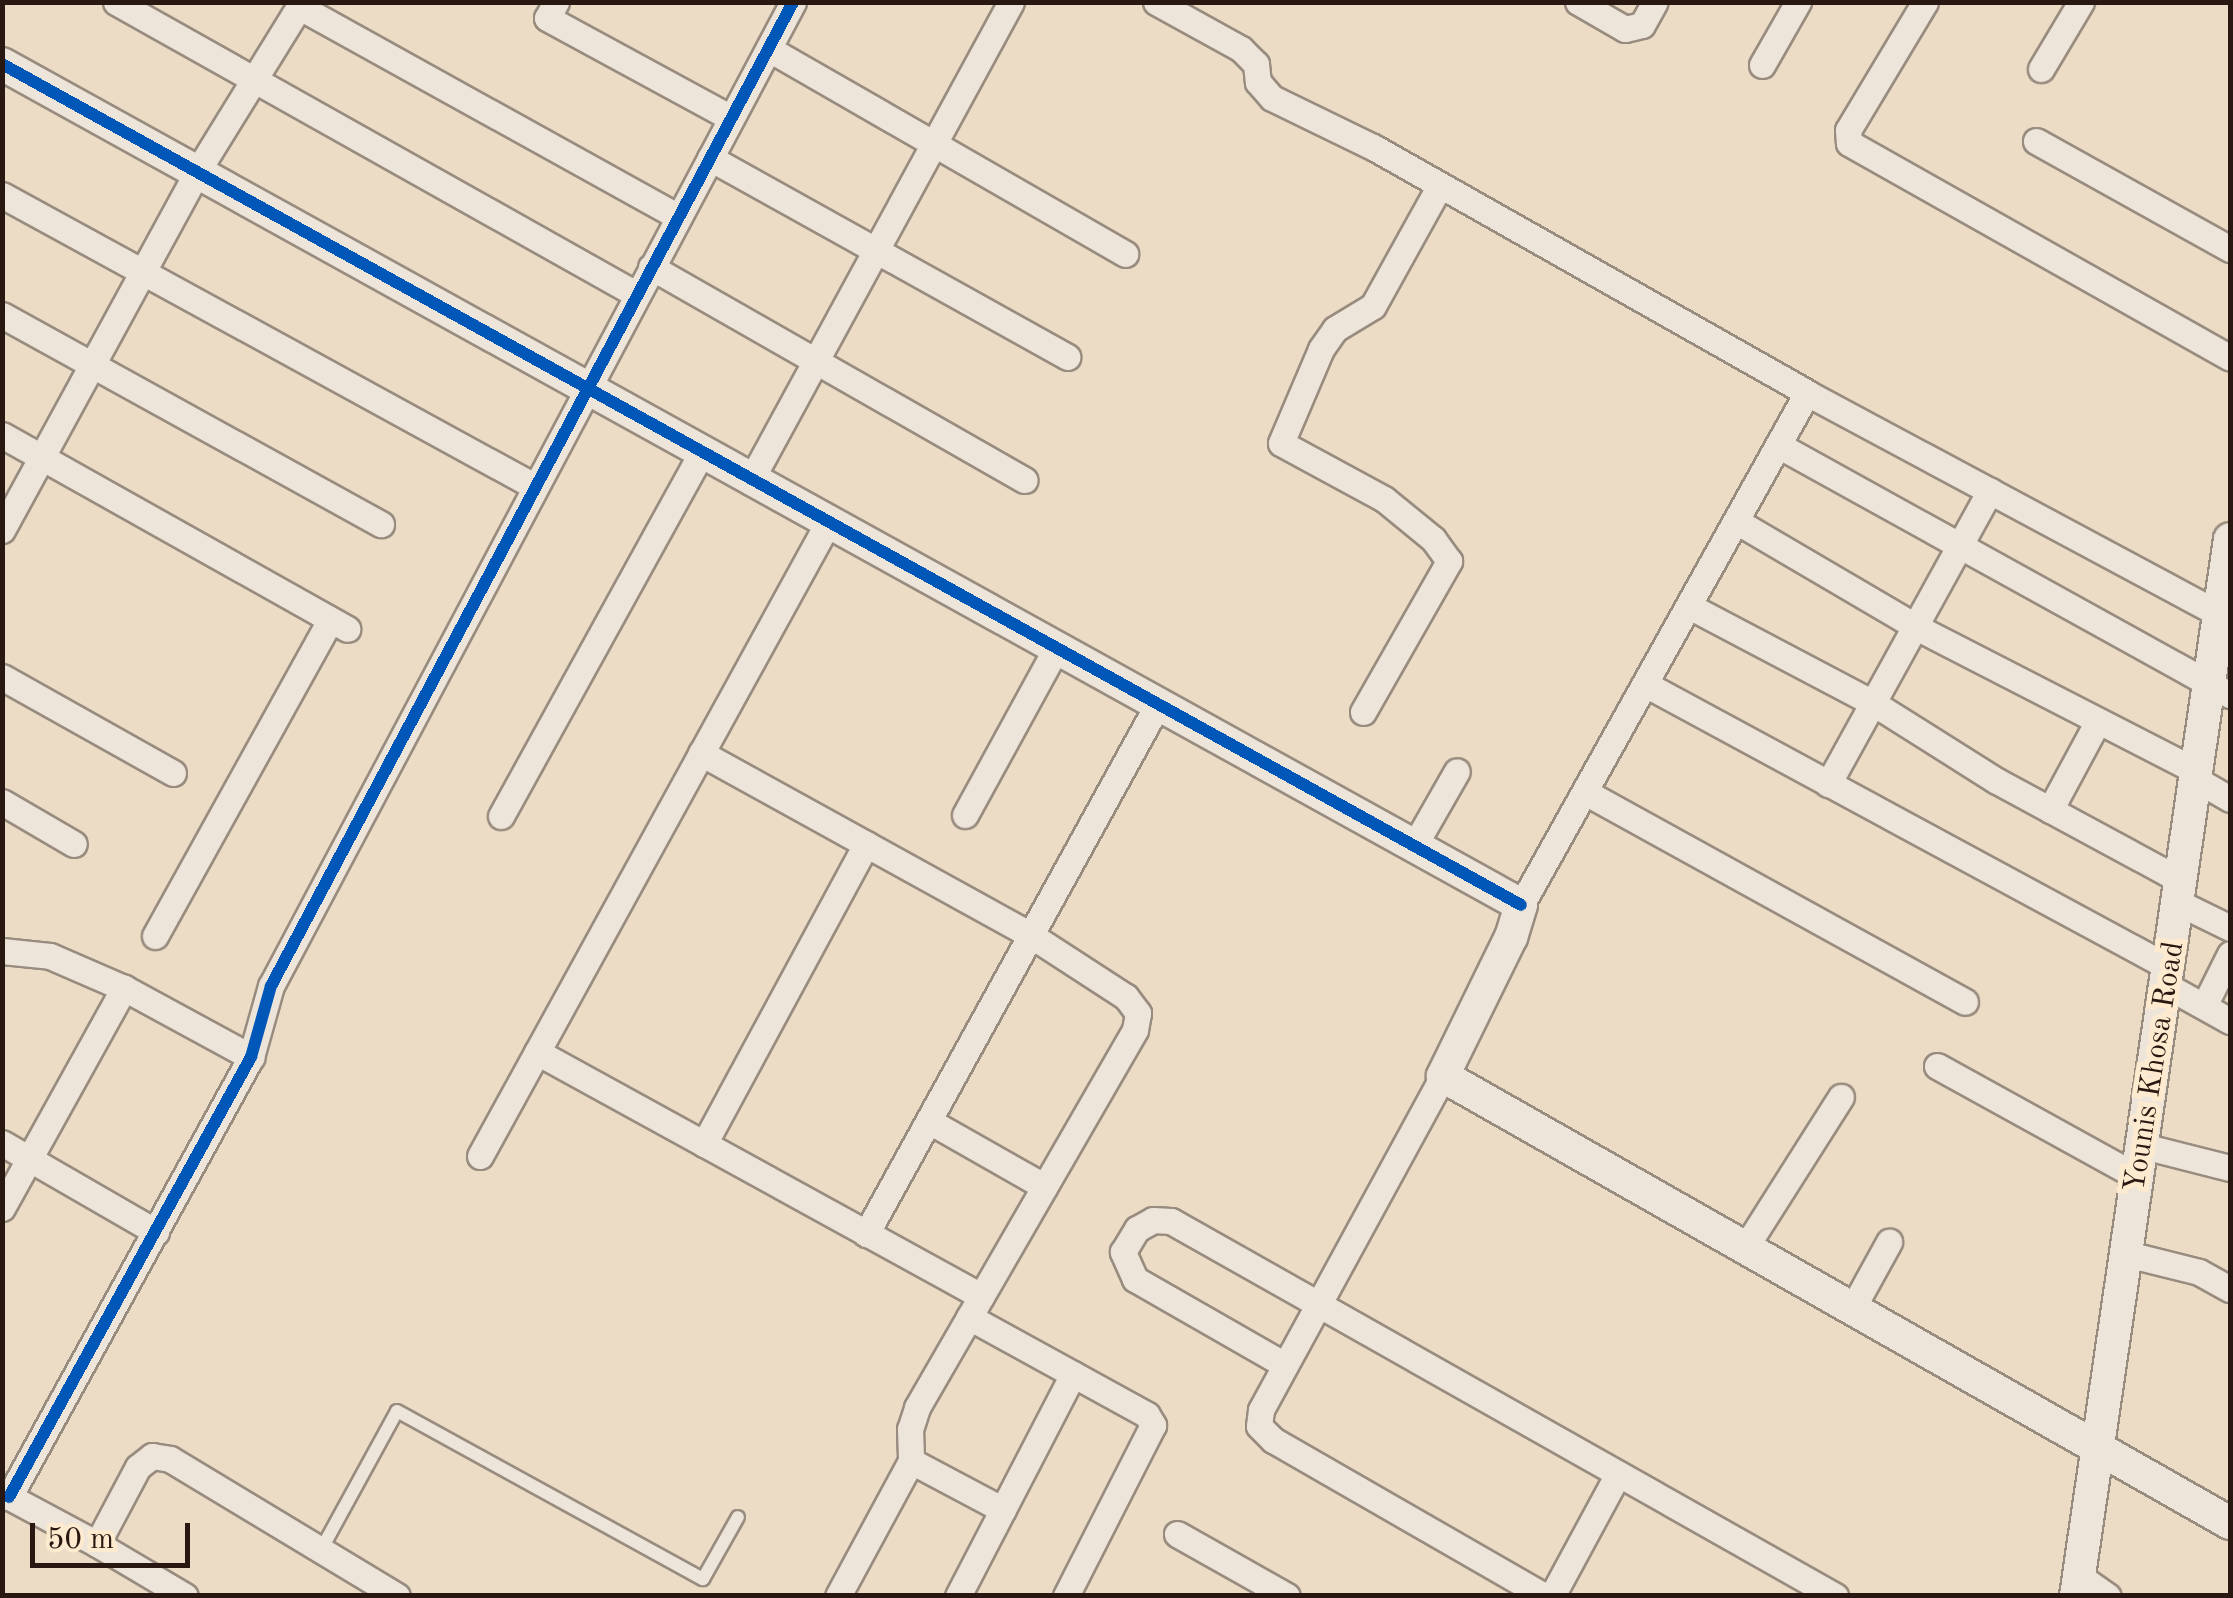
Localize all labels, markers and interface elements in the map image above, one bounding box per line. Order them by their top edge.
street label: Younis Khosa Road [2117,939,2193,1195]
scale bar [35,1503,195,1565]
text: 50 m [47,1525,114,1555]

